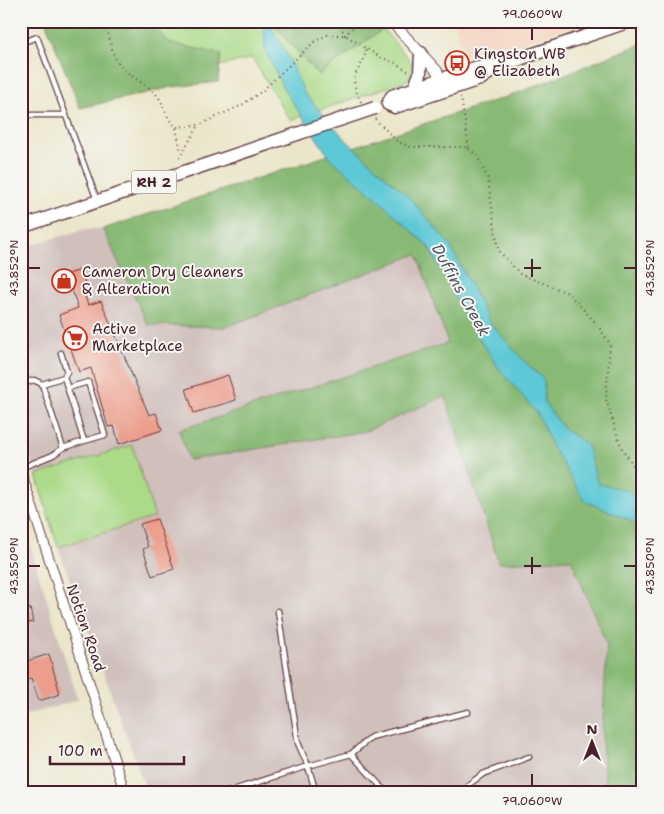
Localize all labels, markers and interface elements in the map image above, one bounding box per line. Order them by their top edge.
text: 79.060°W [501,6,563,22]
place label: Kingston WB @ Elizabeth [474,44,566,81]
bus stop icon: Kingston WB @ Elizabeth [444,50,470,76]
road number: RH 2 [132,170,176,193]
text: 43.852°N [6,240,22,297]
water label: Duffins Creek [427,240,495,340]
text: 43.852°N [642,240,658,297]
place label: Cameron Dry Cleaners & Alteration [82,262,244,299]
shop icon: Cameron Dry Cleaners & Alteration [51,268,77,294]
place label: Active Marketplace [92,319,183,356]
supermarket icon: Active Marketplace [62,325,88,351]
text: 43.850°N [6,537,22,595]
text: 43.850°N [642,537,658,595]
street label: Notion Road [62,581,111,675]
north arrow [566,716,616,766]
text: N [586,720,598,738]
scale bar [50,734,184,766]
text: 100 m [58,741,103,761]
text: 79.060°W [501,793,563,809]

